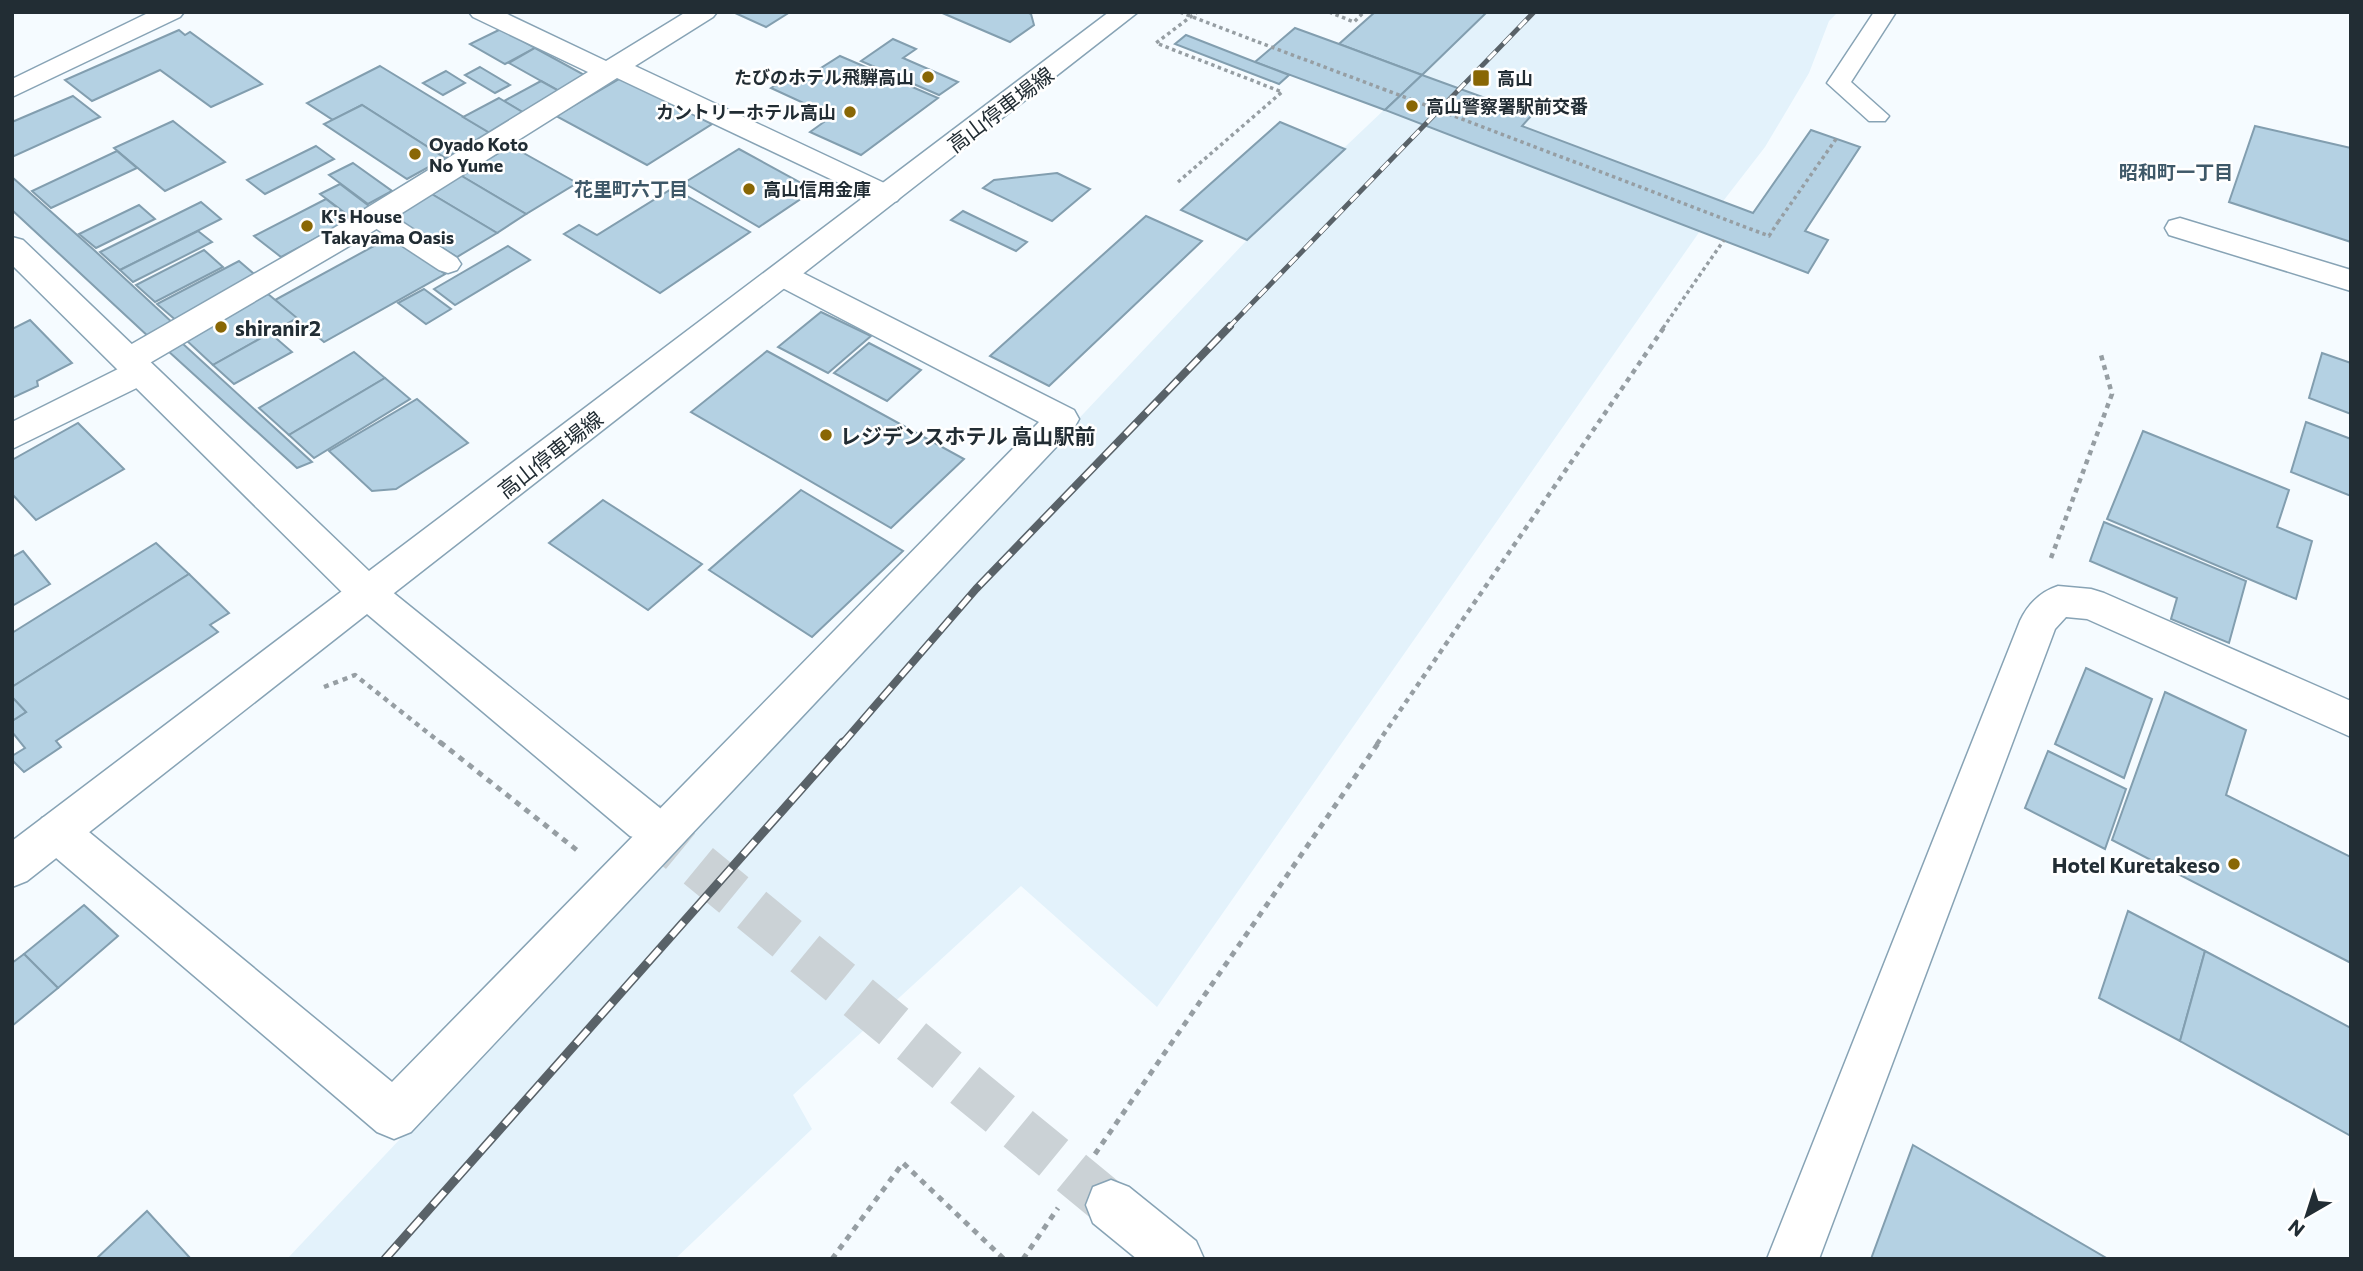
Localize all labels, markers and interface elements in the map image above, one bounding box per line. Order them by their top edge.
street label: 高山停車場線 [942,61,1058,157]
place label: たびのホテル飛騨高山 [734,66,914,88]
place label: 高山 [1497,67,1533,89]
marker: 高山 [1471,68,1491,88]
marker: たびのホテル飛騨高山 [920,69,936,85]
place label: 高山警察署駅前交番 [1426,95,1588,117]
marker: 高山警察署駅前交番 [1404,98,1420,114]
place label: カントリーホテル高山 [656,101,836,123]
marker: カントリーホテル高山 [842,104,858,120]
place label: Oyado Koto No Yume [429,133,529,176]
marker: Oyado Koto No Yume [407,146,423,162]
district label: 昭和町一丁目 [2119,160,2233,183]
district label: 花里町六丁目 [574,177,688,200]
place label: 高山信用金庫 [763,178,871,200]
marker: 高山信用金庫 [741,181,757,197]
place label: K's House Takayama Oasis [321,205,454,248]
marker: K's House Takayama Oasis [299,218,315,234]
place label: shiranir2 [235,315,321,340]
marker: shiranir2 [213,319,229,335]
street label: 高山停車場線 [493,405,607,503]
place label: レジデンスホテル 高山駅前 [840,423,1096,448]
marker: レジデンスホテル 高山駅前 [818,427,834,443]
place label: Hotel Kuretakeso [2052,852,2220,877]
marker: Hotel Kuretakeso [2226,856,2242,872]
north arrow [2272,1180,2342,1250]
text: N [2283,1215,2309,1242]

